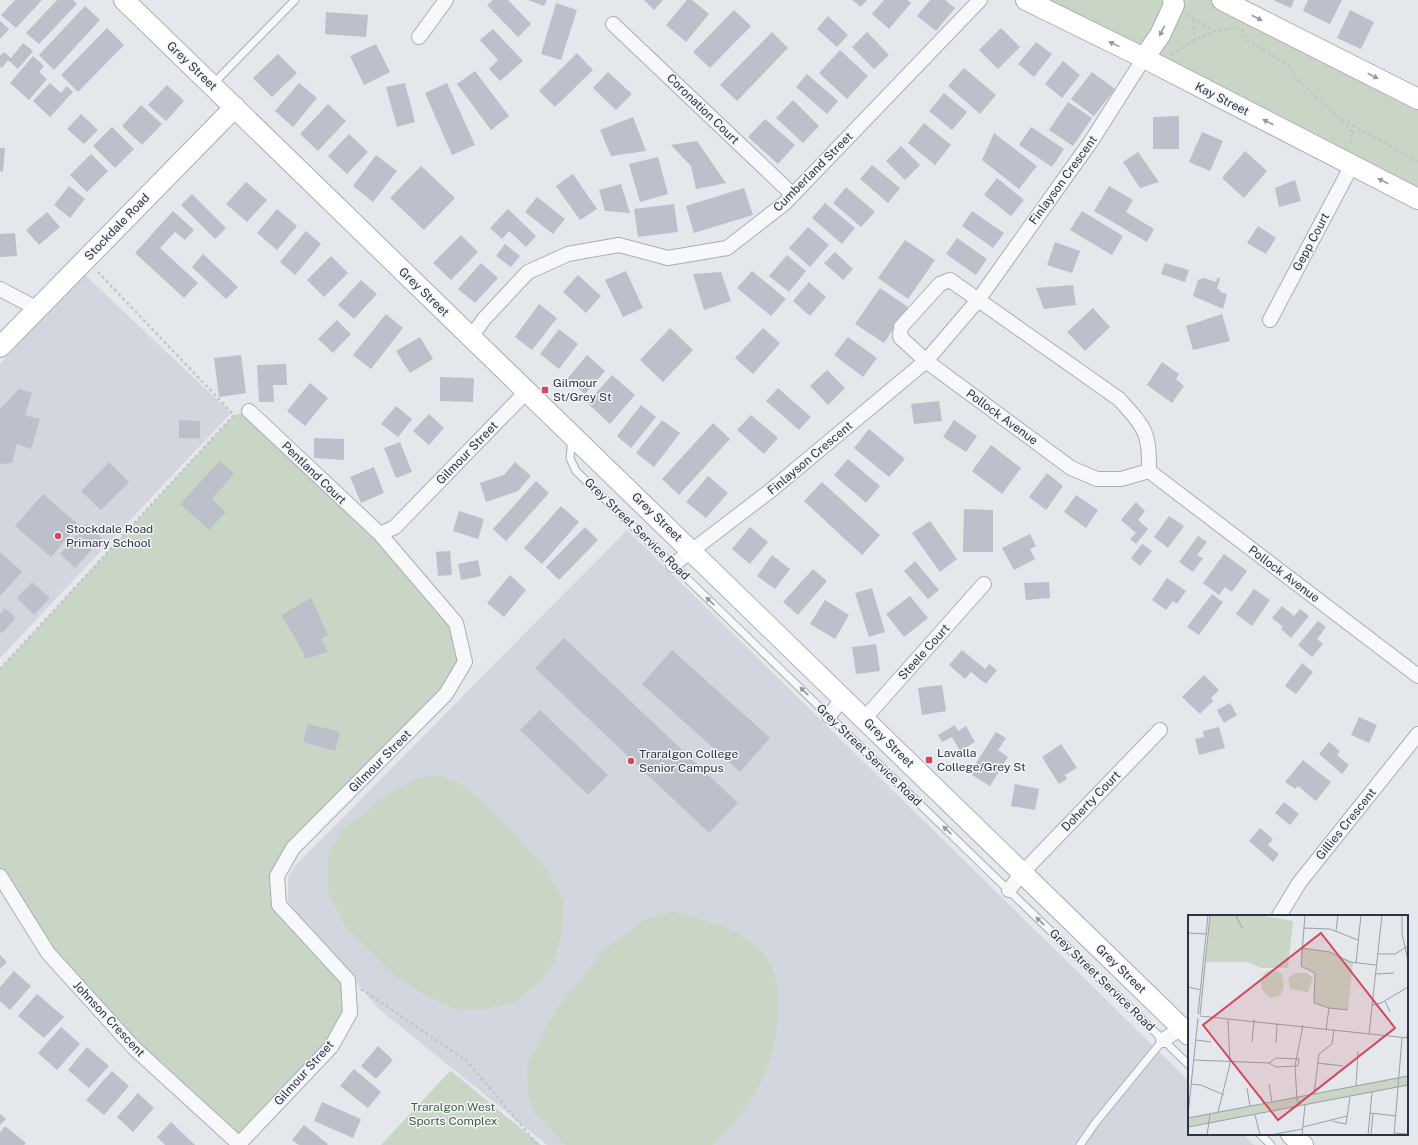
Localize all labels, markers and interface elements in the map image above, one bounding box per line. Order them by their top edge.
one-way arrow [1251,15,1263,21]
one-way arrow [1159,25,1165,36]
street label: Grey Street [164,39,220,94]
one-way arrow [1109,41,1120,47]
street label: Coronation Court [664,71,742,147]
one-way arrow [1367,73,1379,79]
street label: Kay Street [1193,79,1252,119]
one-way arrow [1262,119,1273,125]
street label: Cumberland Street [770,129,856,215]
street label: Finlayson Crescent [1026,133,1100,227]
one-way arrow [1378,178,1389,184]
street label: Stockdale Road [82,191,152,263]
street label: Gepp Court [1290,210,1332,274]
street label: Grey Street [396,265,452,320]
place label: Gilmour St/Grey St [553,376,612,404]
marker: Gilmour St/Grey St [540,385,550,395]
street label: Pollock Avenue [963,386,1041,448]
street label: Gilmour Street [433,418,501,487]
street label: Finlayson Crescent [765,418,856,498]
street label: Pentland Court [279,439,349,507]
street label: Grey Street Service Road [582,475,692,583]
street label: Grey Street [629,490,685,545]
place label: Stockdale Road Primary School [66,522,153,550]
marker: Stockdale Road Primary School [53,531,63,541]
street label: Pollock Avenue [1246,543,1322,605]
one-way arrow [705,596,715,606]
street label: Steele Court [895,621,953,683]
one-way arrow [799,686,809,696]
street label: Grey Street Service Road [814,701,924,809]
street label: Grey Street [861,716,917,771]
street label: Gilmour Street [346,727,414,795]
place label: Lavalla College/Grey St [937,746,1026,774]
place label: Traralgon College Senior Campus [639,747,738,775]
marker: Lavalla College/Grey St [924,755,934,765]
marker: Traralgon College Senior Campus [626,756,636,766]
street label: Doherty Court [1059,768,1124,834]
street label: Gillies Crescent [1313,785,1379,863]
one-way arrow [942,826,952,835]
inset map [1188,915,1408,1135]
one-way arrow [1035,916,1045,926]
street label: Grey Street Service Road [1047,926,1157,1034]
street label: Grey Street [1093,942,1149,997]
street label: Johnson Crescent [70,978,148,1060]
street label: Gilmour Street [271,1038,337,1108]
park label: Traralgon West Sports Complex [408,1100,498,1128]

